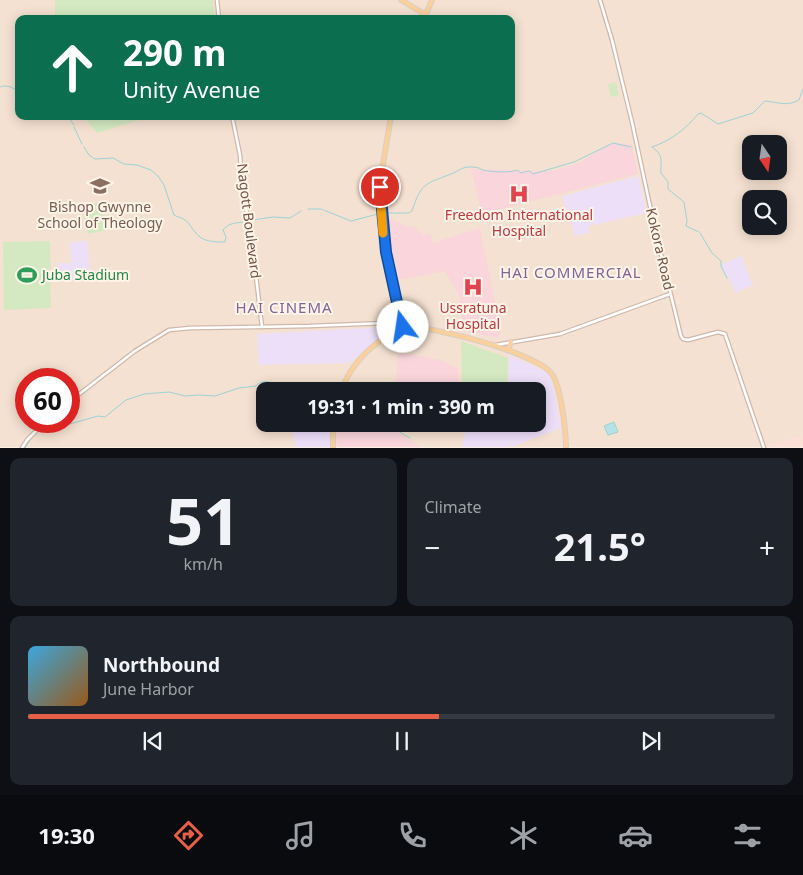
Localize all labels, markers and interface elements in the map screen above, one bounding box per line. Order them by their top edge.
text: 290 m [123,29,226,76]
icon: ahead [40,35,105,100]
text: Unity Avenue [123,74,260,104]
north arrow [742,135,788,180]
map controls [742,135,787,235]
street label: Nagott Boulevard [233,162,266,280]
pin [359,166,401,208]
icon: arrive [366,173,394,201]
school or university icon: Bishop Gwynne School of Theology [89,175,111,197]
hospital icon: Freedom International Hospital [508,183,530,205]
button: search [742,190,787,235]
place label: Bishop Gwynne School of Theology [38,197,163,232]
place label: Freedom International Hospital [445,205,593,240]
street label: Kokora Road [642,206,679,292]
district label: HAI COMMERCIAL [500,262,642,282]
sports icon: Juba Stadium [16,264,38,286]
place label: Juba Stadium [40,265,129,284]
hospital icon: Ussratuna Hospital [462,276,484,298]
district label: HAI CINEMA [235,297,333,317]
place label: Ussratuna Hospital [439,298,507,333]
position arrow [376,300,428,352]
speed limit sign: 60 [15,368,80,433]
text: 19:31 · 1 min · 390 m [307,394,495,420]
text: 51 [166,476,240,564]
text: Climate [425,496,482,518]
text: 21.5° [554,520,646,572]
text: − [425,528,441,566]
text: + [759,528,775,566]
text: km/h [184,553,223,575]
text: Northbound [103,652,220,678]
text: June Harbor [103,678,194,700]
icon: previous [139,727,167,755]
icon: pause [388,727,416,755]
icon: next [637,727,665,755]
icon: directions [171,818,206,853]
icon: music [283,818,318,853]
icon: phone [395,818,430,853]
icon: climate [506,818,541,853]
icon: car [618,818,653,853]
icon: filters [730,818,765,853]
text: 19:30 [38,820,95,850]

